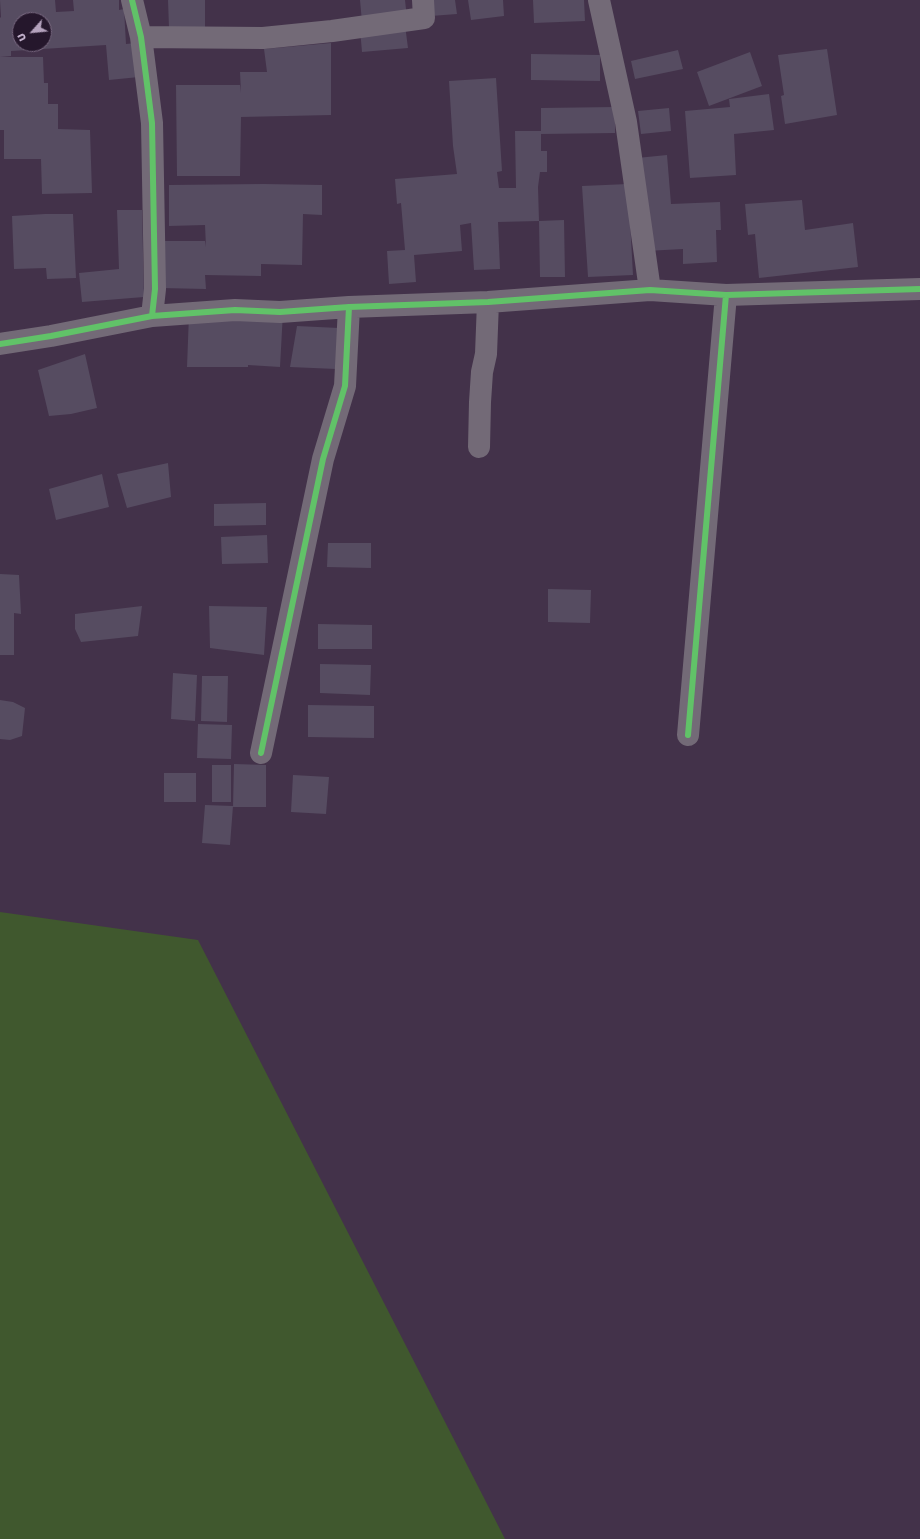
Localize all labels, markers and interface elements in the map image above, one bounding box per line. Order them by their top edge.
north arrow [12,12,52,52]
text: U [15,32,28,43]

